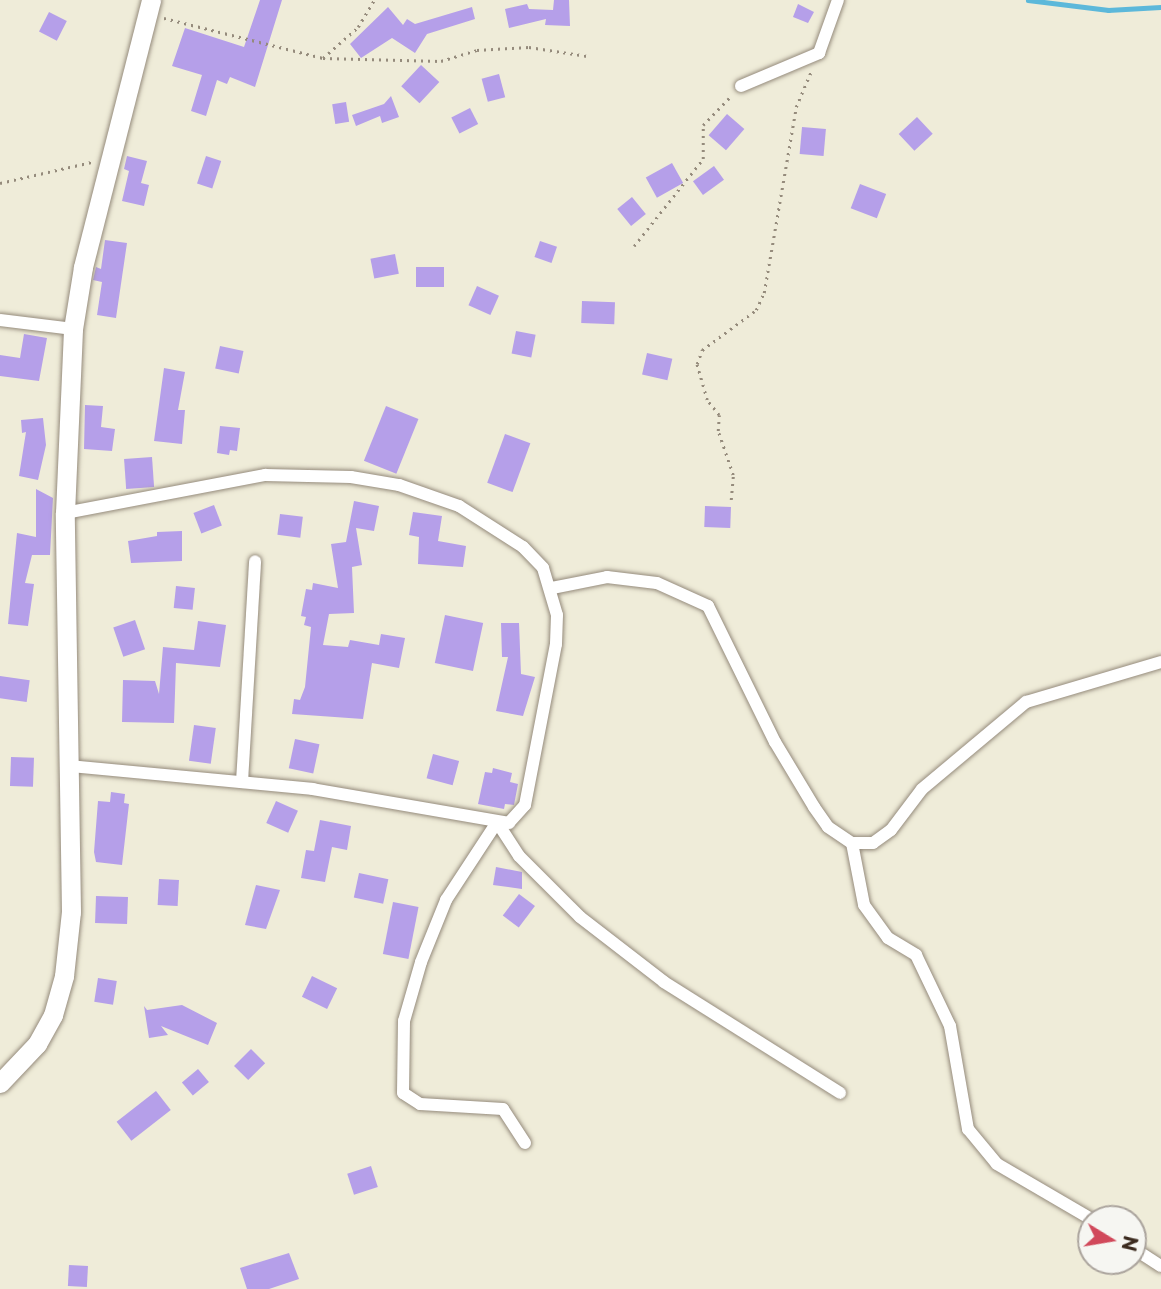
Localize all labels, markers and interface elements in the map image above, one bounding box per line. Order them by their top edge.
north arrow [1077,1205,1147,1275]
text: N [1115,1234,1146,1254]

